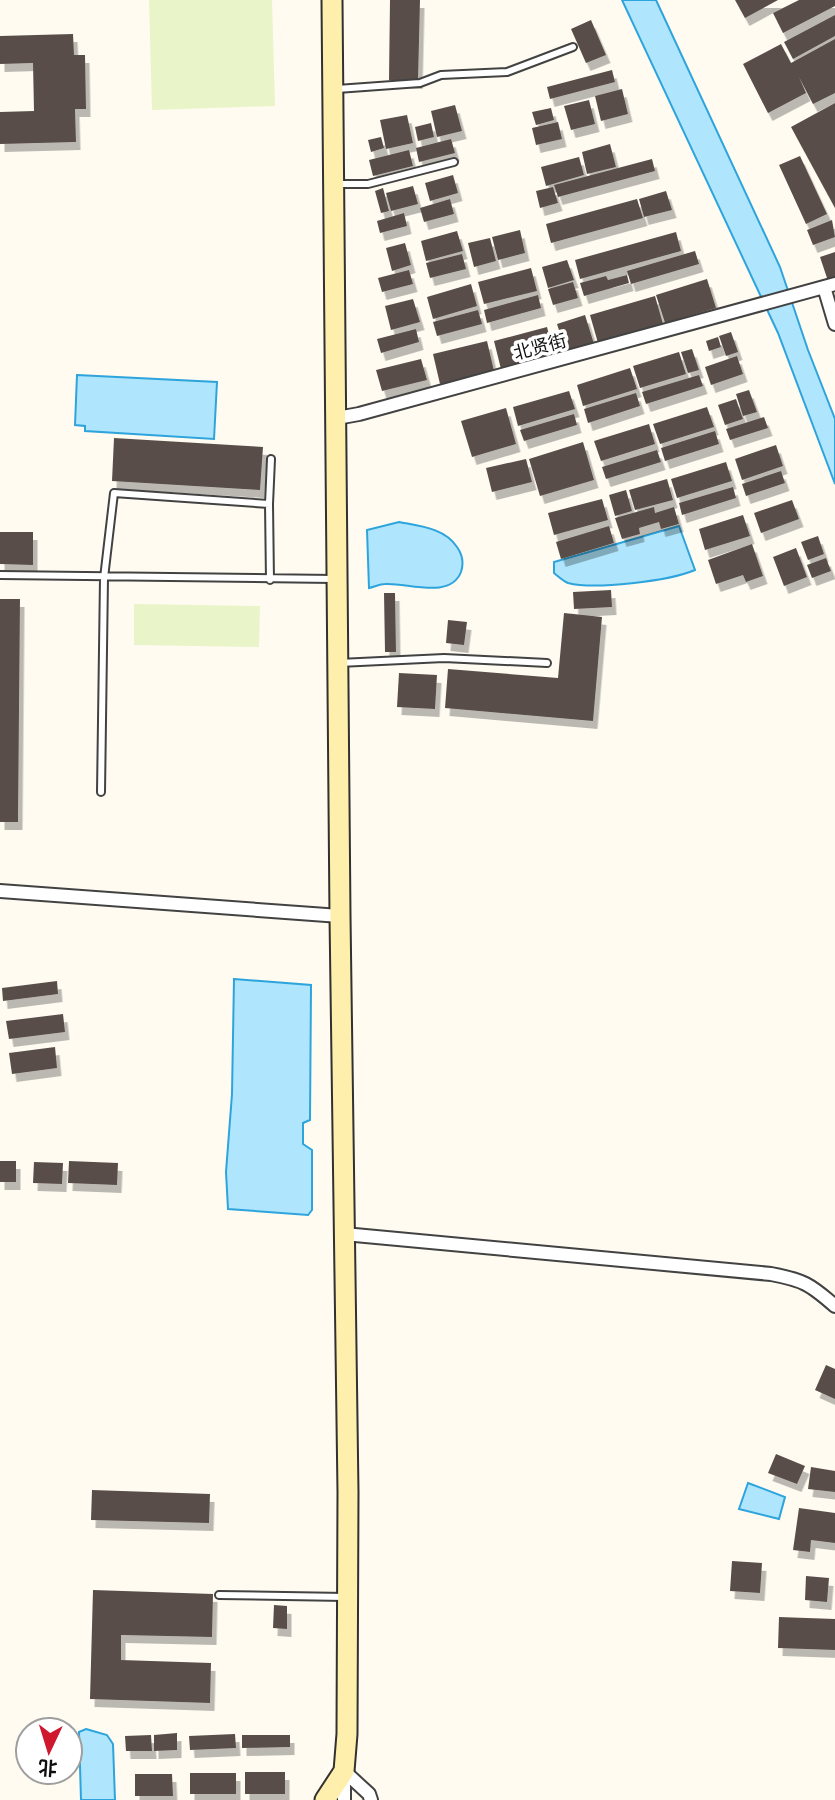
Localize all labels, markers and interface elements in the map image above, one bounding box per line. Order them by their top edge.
street label: 北贤街 [511,329,569,365]
north arrow [14,1716,84,1786]
text: 北 [38,1755,58,1780]

